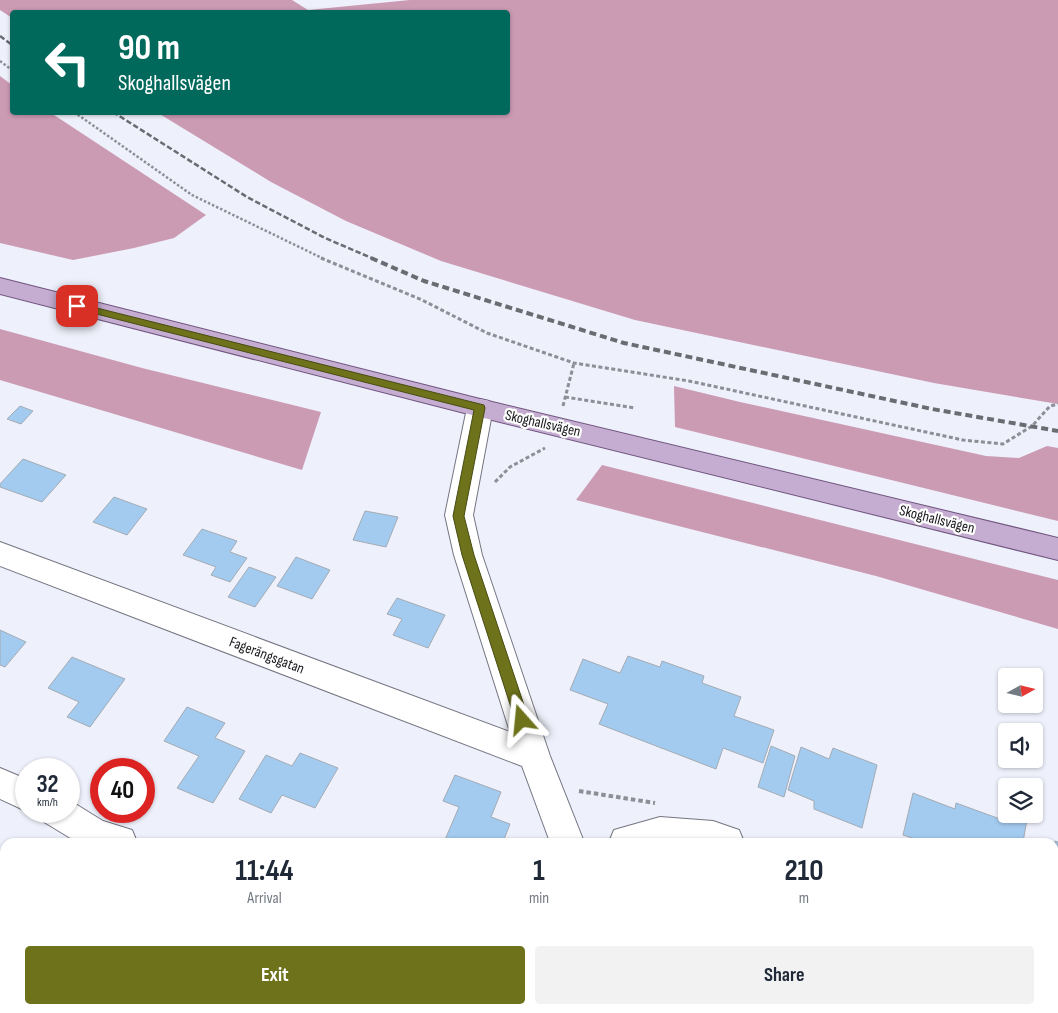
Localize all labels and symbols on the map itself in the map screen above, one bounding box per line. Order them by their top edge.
pin [56,285,98,327]
street label: Skoghallsvägen [503,406,582,441]
street label: Skoghallsvägen [897,501,976,538]
street label: Fagerängsgatan [227,632,307,678]
north arrow [998,668,1042,712]
position arrow [495,693,547,745]
speed limit sign: 40 [90,758,155,823]

